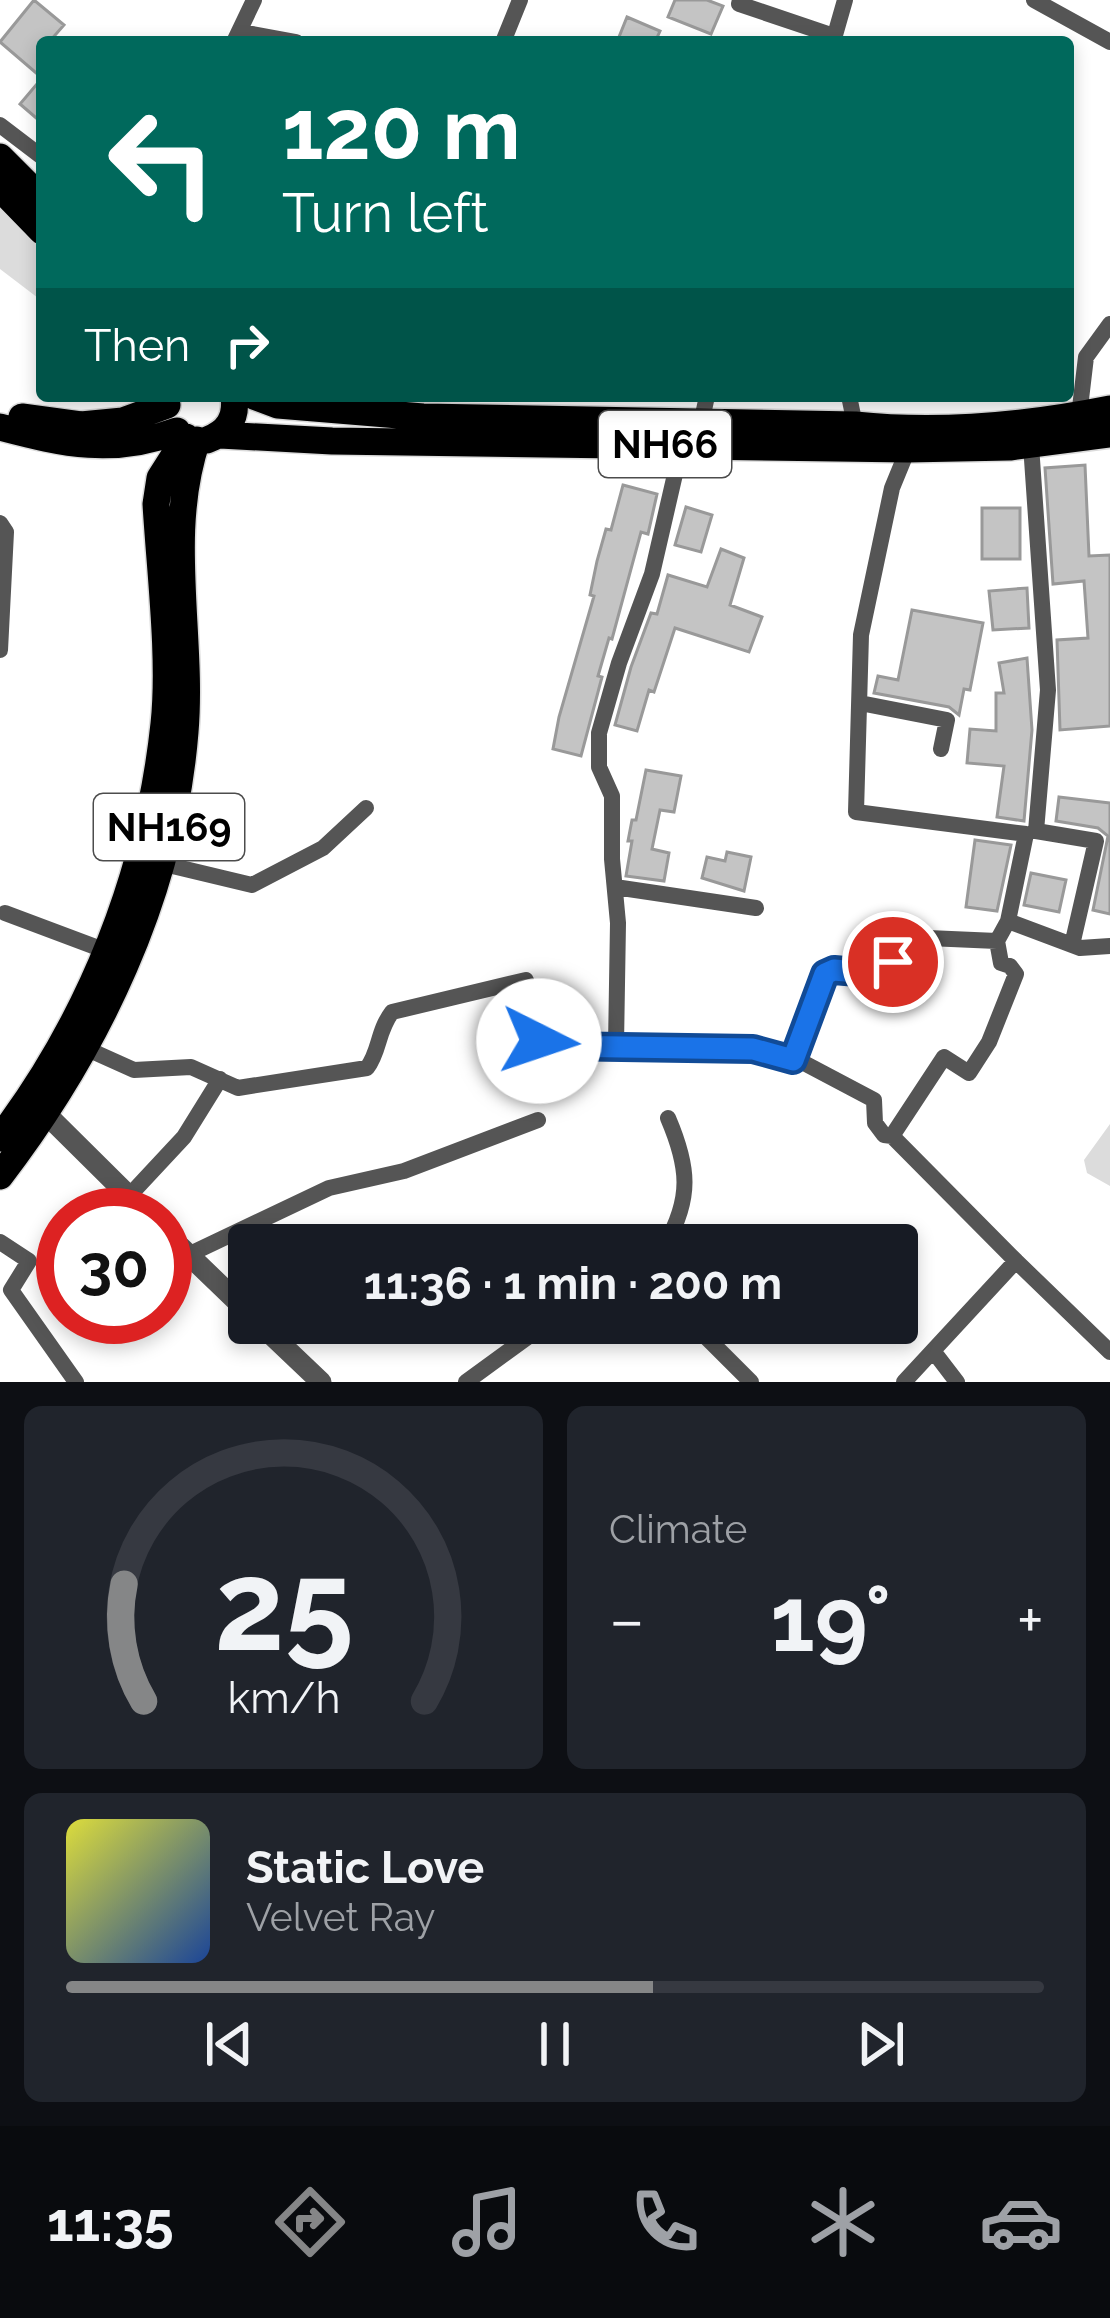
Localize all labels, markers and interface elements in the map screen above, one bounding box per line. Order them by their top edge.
text: 120 m [282,80,521,179]
icon: left [84,84,240,240]
text: Turn left [282,181,489,245]
icon: right [214,312,280,378]
text: Then [84,319,190,372]
road number: NH66 [599,411,731,477]
road number: NH169 [94,794,244,860]
pin [842,911,944,1013]
icon: arrive [860,929,926,995]
position arrow [476,978,602,1104]
speed limit sign: 30 [36,1188,192,1344]
text: 11:36 · 1 min · 200 m [364,1257,782,1310]
text: Climate [609,1506,747,1552]
text: 25 [214,1533,353,1679]
text: 19° [770,1566,891,1672]
text: − [609,1581,645,1658]
text: + [1017,1581,1044,1658]
text: km/h [227,1672,340,1722]
text: Static Love [246,1841,484,1894]
text: Velvet Ray [246,1894,435,1940]
icon: previous [196,2011,262,2077]
icon: pause [522,2011,588,2077]
icon: next [848,2011,914,2077]
icon: directions [268,2180,352,2264]
icon: music [445,2180,529,2264]
icon: phone [623,2180,707,2264]
icon: climate [801,2180,885,2264]
icon: car [979,2180,1063,2264]
text: 11:35 [47,2190,174,2254]

